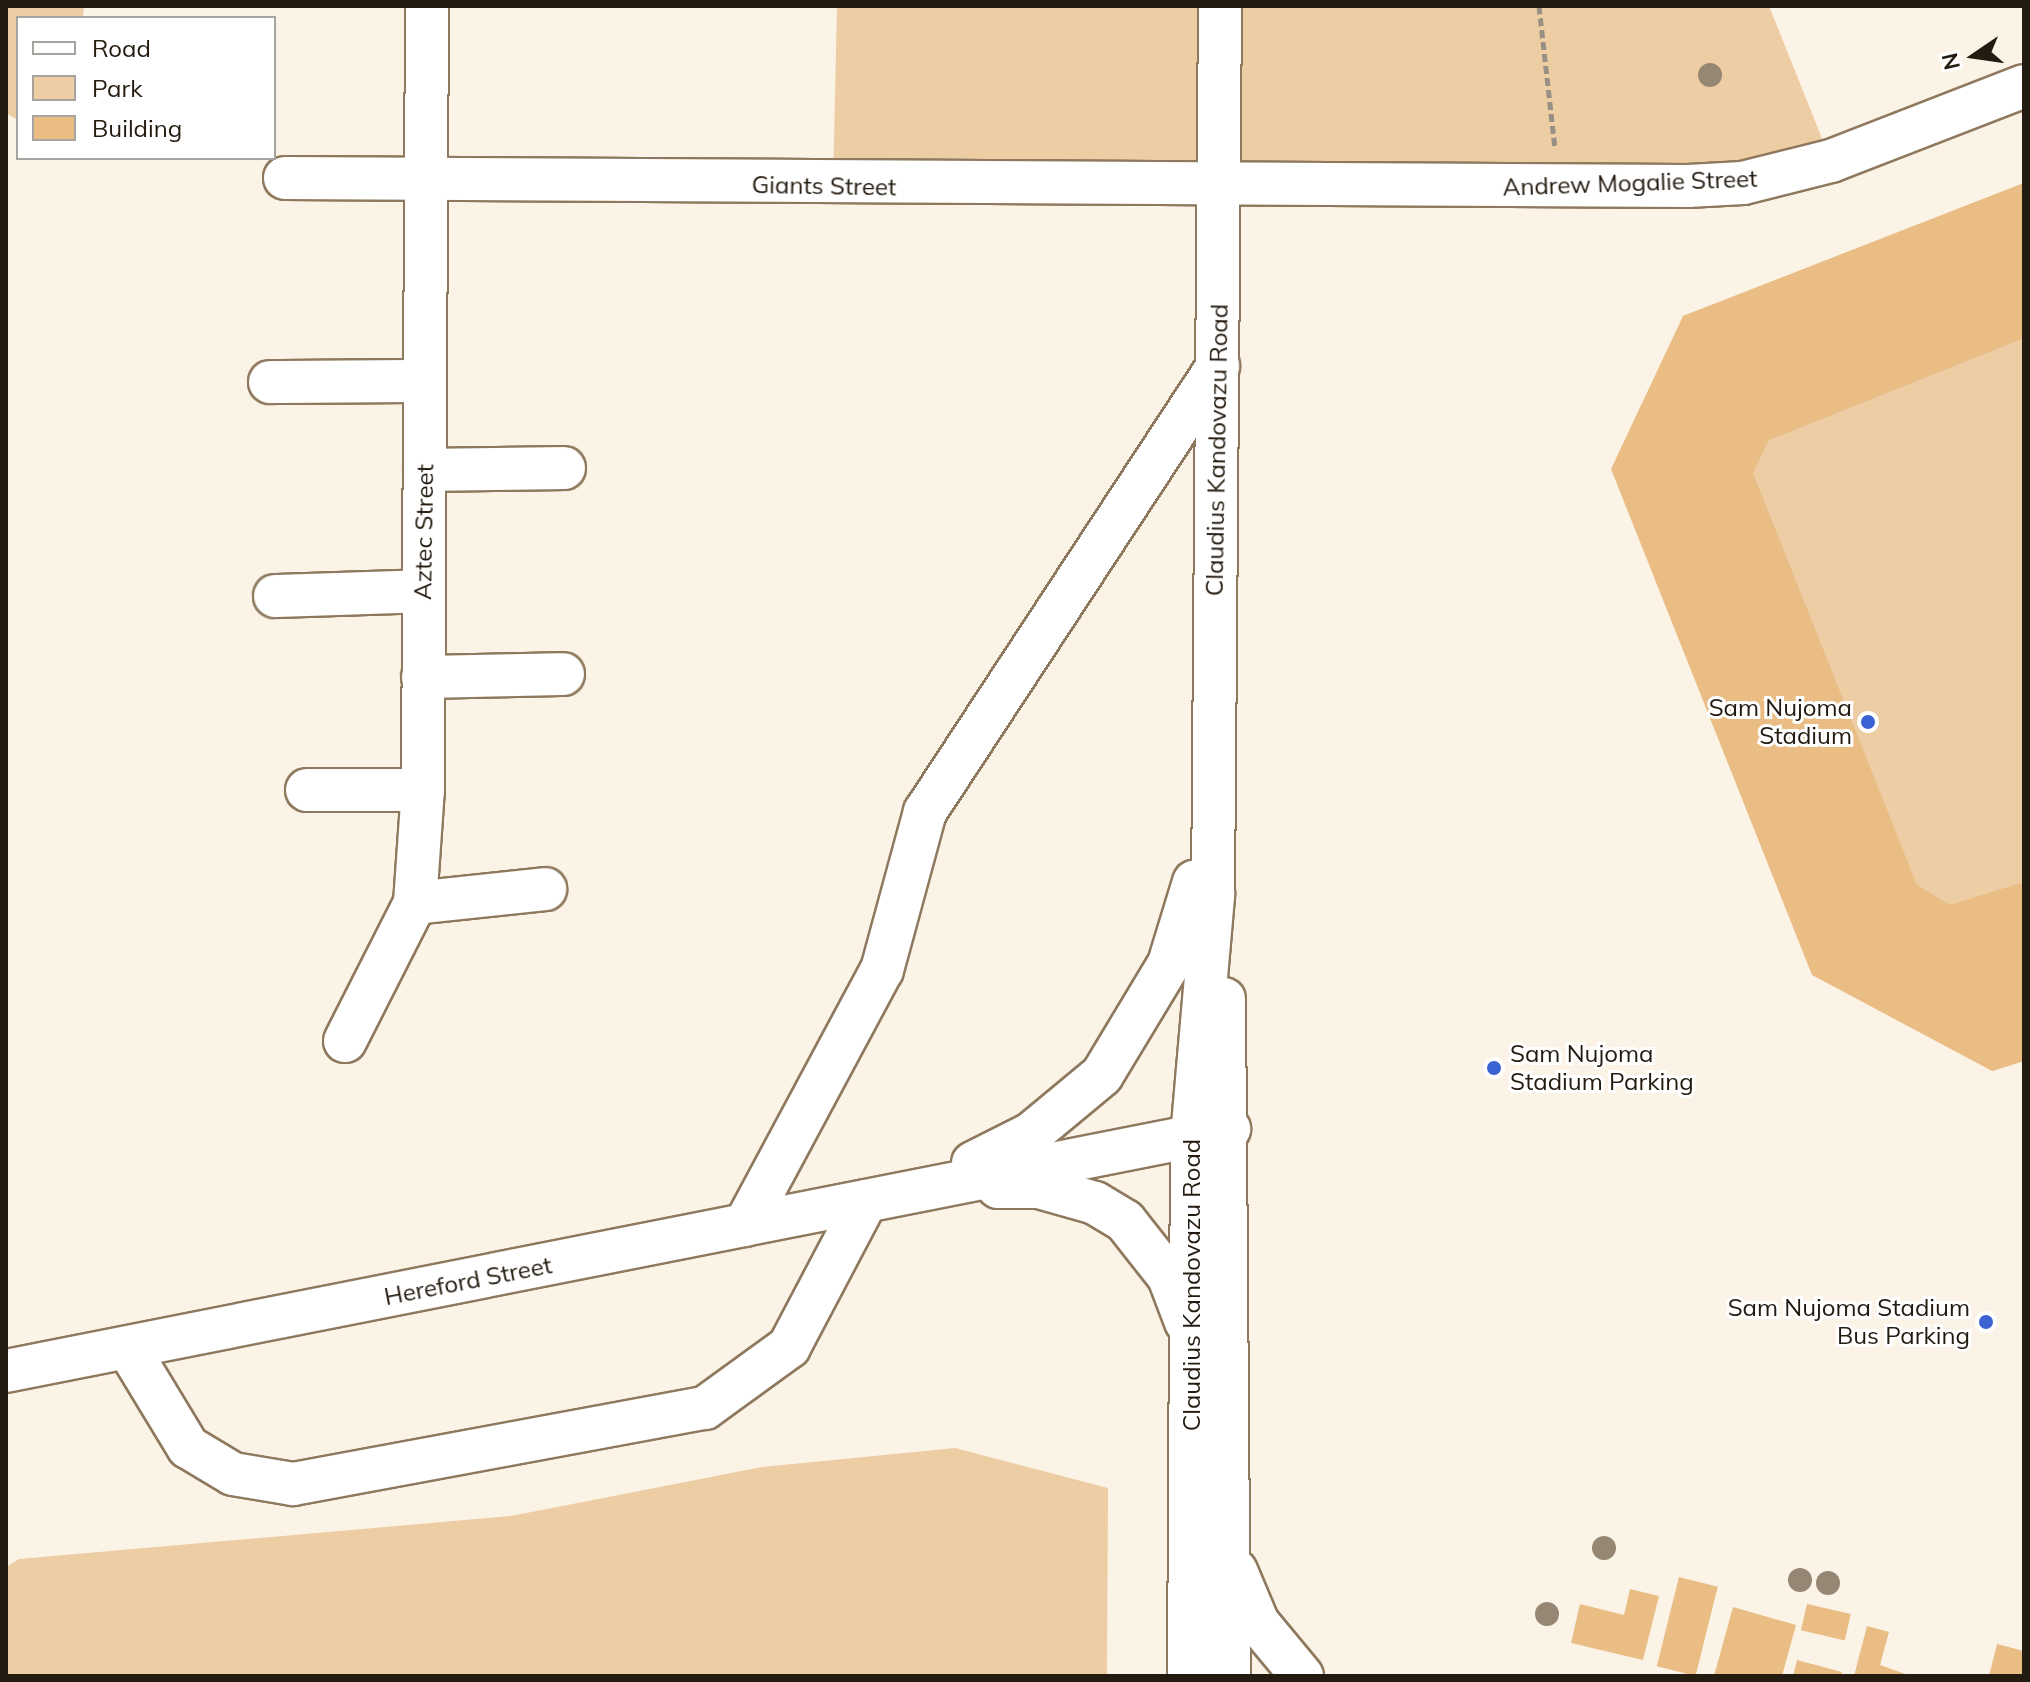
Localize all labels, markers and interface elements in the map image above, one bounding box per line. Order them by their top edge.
legend [16,16,276,160]
north arrow [1934,16,2014,96]
text: Road [92,33,151,63]
text: N [1935,50,1966,73]
text: Park [92,73,143,103]
text: Building [92,113,182,143]
street label: Andrew Mogalie Street [1502,164,1758,202]
street label: Giants Street [751,170,897,202]
street label: Claudius Kandovazu Road [1200,304,1234,596]
street label: Aztec Street [408,464,440,600]
place label: Sam Nujoma Stadium [1709,694,1852,750]
marker: Sam Nujoma Stadium [1859,713,1877,731]
place label: Sam Nujoma Stadium Parking [1510,1040,1694,1096]
marker: Sam Nujoma Stadium Parking [1485,1059,1503,1077]
street label: Claudius Kandovazu Road [1178,1139,1206,1431]
street label: Hereford Street [382,1251,554,1311]
place label: Sam Nujoma Stadium Bus Parking [1728,1294,1970,1350]
marker: Sam Nujoma Stadium Bus Parking [1977,1313,1995,1331]

